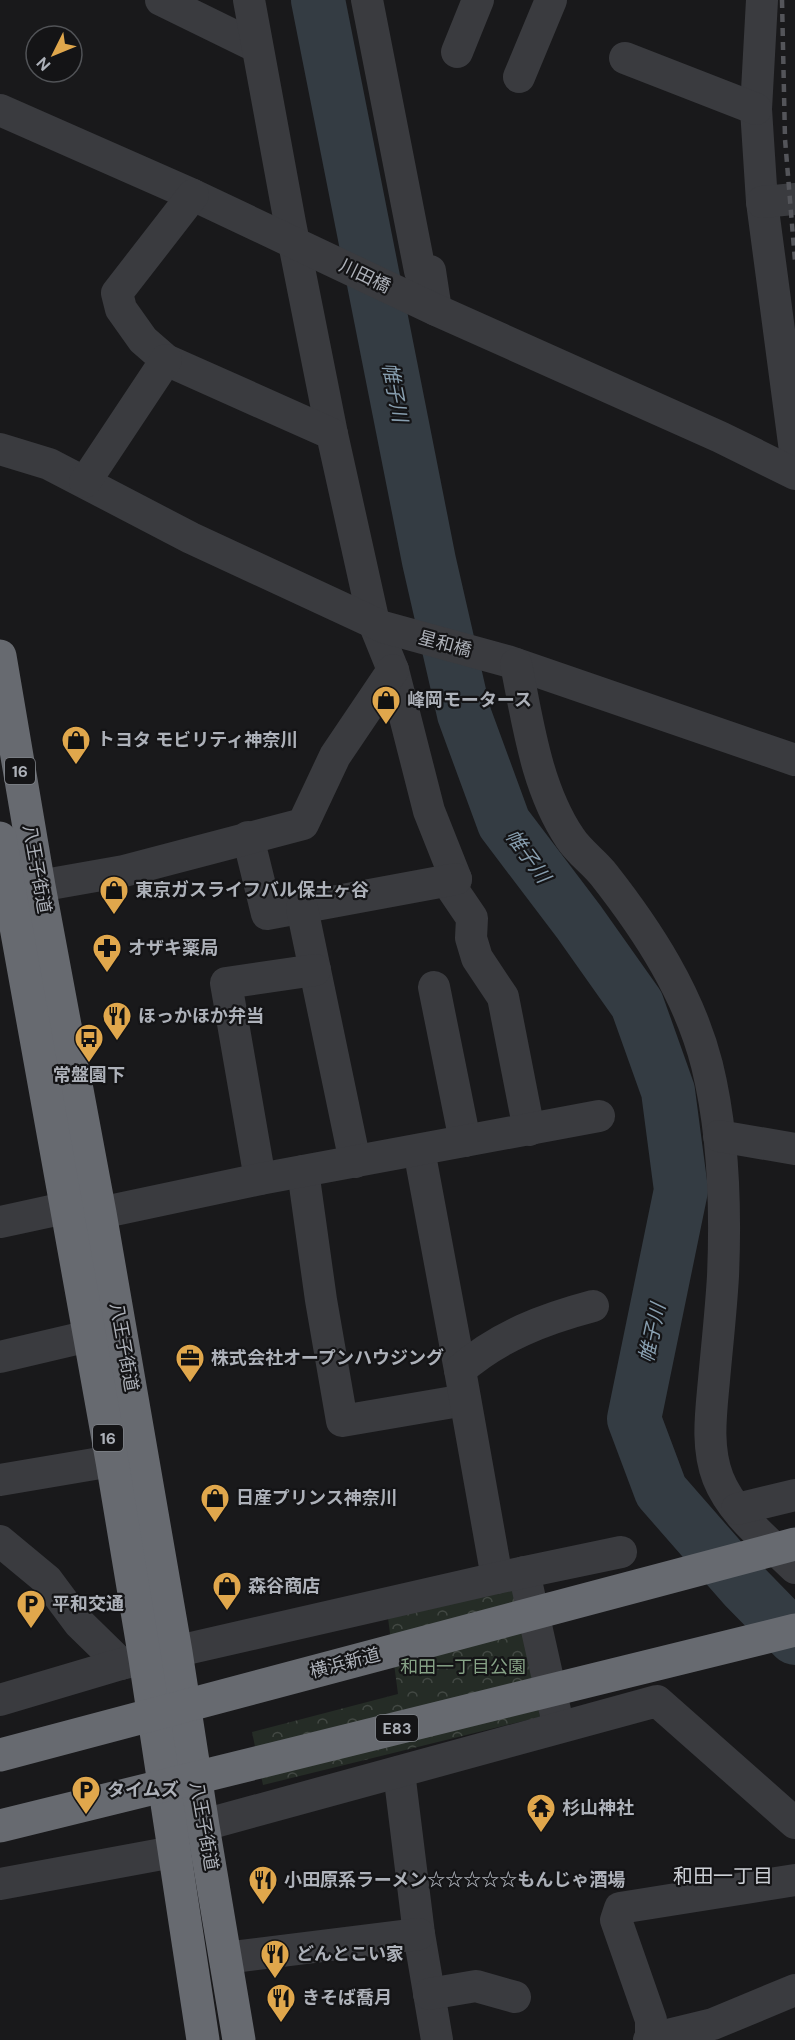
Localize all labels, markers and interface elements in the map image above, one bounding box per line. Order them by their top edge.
north arrow [24,24,84,84]
text: N [32,52,55,75]
street label: 川田橋 [335,253,395,299]
water label: 帷子川 [377,360,414,426]
street label: 星和橋 [416,625,474,663]
shop icon: 峰岡モータース [370,684,402,726]
place label: 峰岡モータース [407,688,532,712]
shop icon: トヨタ モビリティ神奈川 [60,724,92,766]
place label: トヨタ モビリティ神奈川 [97,728,298,752]
road number: 16 [5,758,35,784]
street label: 八王子街道 [17,823,57,915]
water label: 帷子川 [500,824,557,890]
shop icon: 東京ガスライフバル保土ヶ谷 [98,874,130,916]
place label: 東京ガスライフバル保土ヶ谷 [135,878,369,902]
pharmacy icon: オザキ薬局 [91,932,123,974]
place label: オザキ薬局 [128,936,218,960]
restaurant icon: ほっかほか弁当 [101,1000,133,1042]
place label: ほっかほか弁当 [138,1004,264,1028]
bus stop icon: 常盤園下 [73,1022,105,1064]
place label: 常盤園下 [53,1063,125,1087]
water label: 帷子川 [633,1299,671,1365]
street label: 八王子街道 [104,1301,144,1393]
office icon: 株式会社オープンハウジング [174,1342,206,1384]
place label: 株式会社オープンハウジング [211,1346,444,1370]
road number: 16 [93,1425,123,1451]
shop icon: 日産プリンス神奈川 [199,1482,231,1524]
place label: 日産プリンス神奈川 [236,1486,398,1510]
shop icon: 森谷商店 [211,1570,243,1612]
place label: 森谷商店 [248,1574,320,1598]
parking icon: 平和交通 [15,1588,47,1630]
place label: 平和交通 [52,1592,124,1616]
street label: 横浜新道 [307,1642,383,1684]
park label: 和田一丁目公園 [400,1655,526,1679]
road number: E83 [376,1715,418,1741]
parking icon: タイムズ [70,1774,102,1816]
place label: タイムズ [107,1778,179,1802]
street label: 八王子街道 [184,1780,224,1872]
temple icon: 杉山神社 [525,1792,557,1834]
place label: 杉山神社 [562,1796,634,1820]
district label: 和田一丁目 [673,1863,773,1889]
restaurant icon: 小田原系ラーメン☆☆☆☆☆もんじゃ酒場 [247,1864,279,1906]
place label: 小田原系ラーメン☆☆☆☆☆もんじゃ酒場 [284,1868,625,1892]
restaurant icon: どんとこい家 [259,1938,291,1980]
place label: どんとこい家 [296,1942,404,1966]
restaurant icon: きそば喬月 [265,1982,297,2024]
place label: きそば喬月 [302,1986,392,2010]

